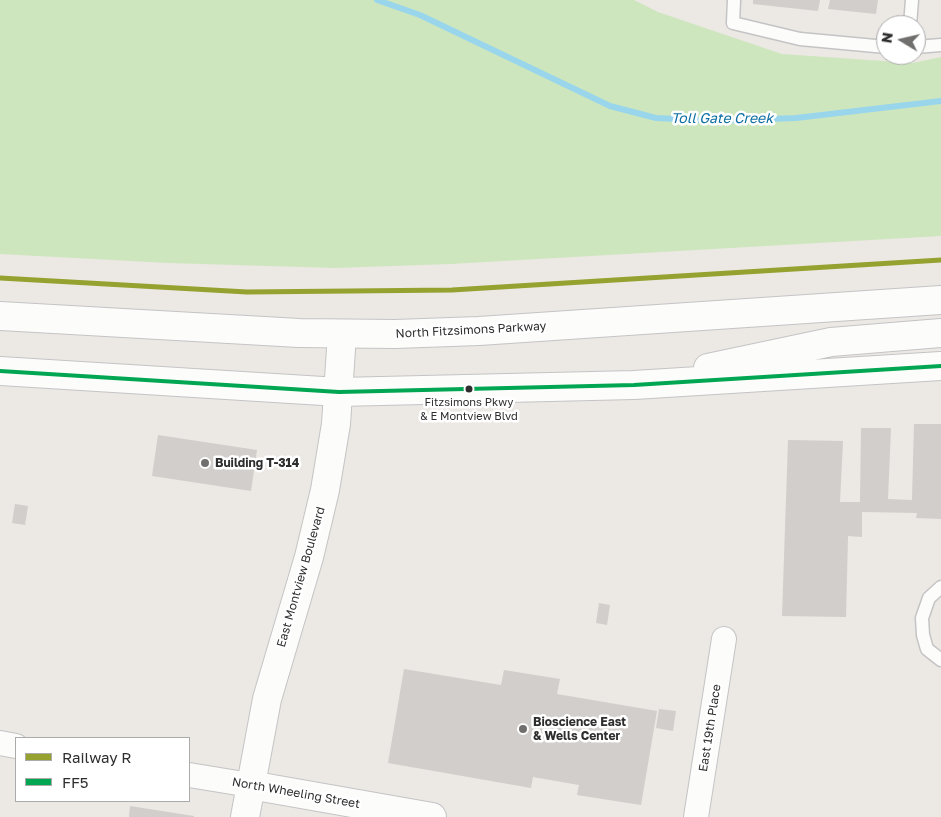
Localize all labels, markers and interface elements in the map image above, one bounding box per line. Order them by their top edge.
north arrow [876,15,926,65]
text: N [877,31,896,44]
water label: Toll Gate Creek [671,111,773,127]
street label: North Fitzsimons Parkway [395,319,547,341]
marker: Fitzsimons Pkwy & E Montview Blvd [464,384,474,394]
place label: Fitzsimons Pkwy & E Montview Blvd [420,396,518,422]
place label: Building T-314 [215,456,299,470]
marker: Building T-314 [199,457,211,469]
street label: East Montview Boulevard [274,505,328,649]
street label: East 19th Place [696,683,724,773]
place label: Bioscience East & Wells Center [533,715,626,743]
marker: Bioscience East & Wells Center [517,723,529,735]
legend [15,737,190,802]
text: Railway R [62,748,132,766]
text: FF5 [62,773,89,791]
street label: North Wheeling Street [231,775,361,811]

